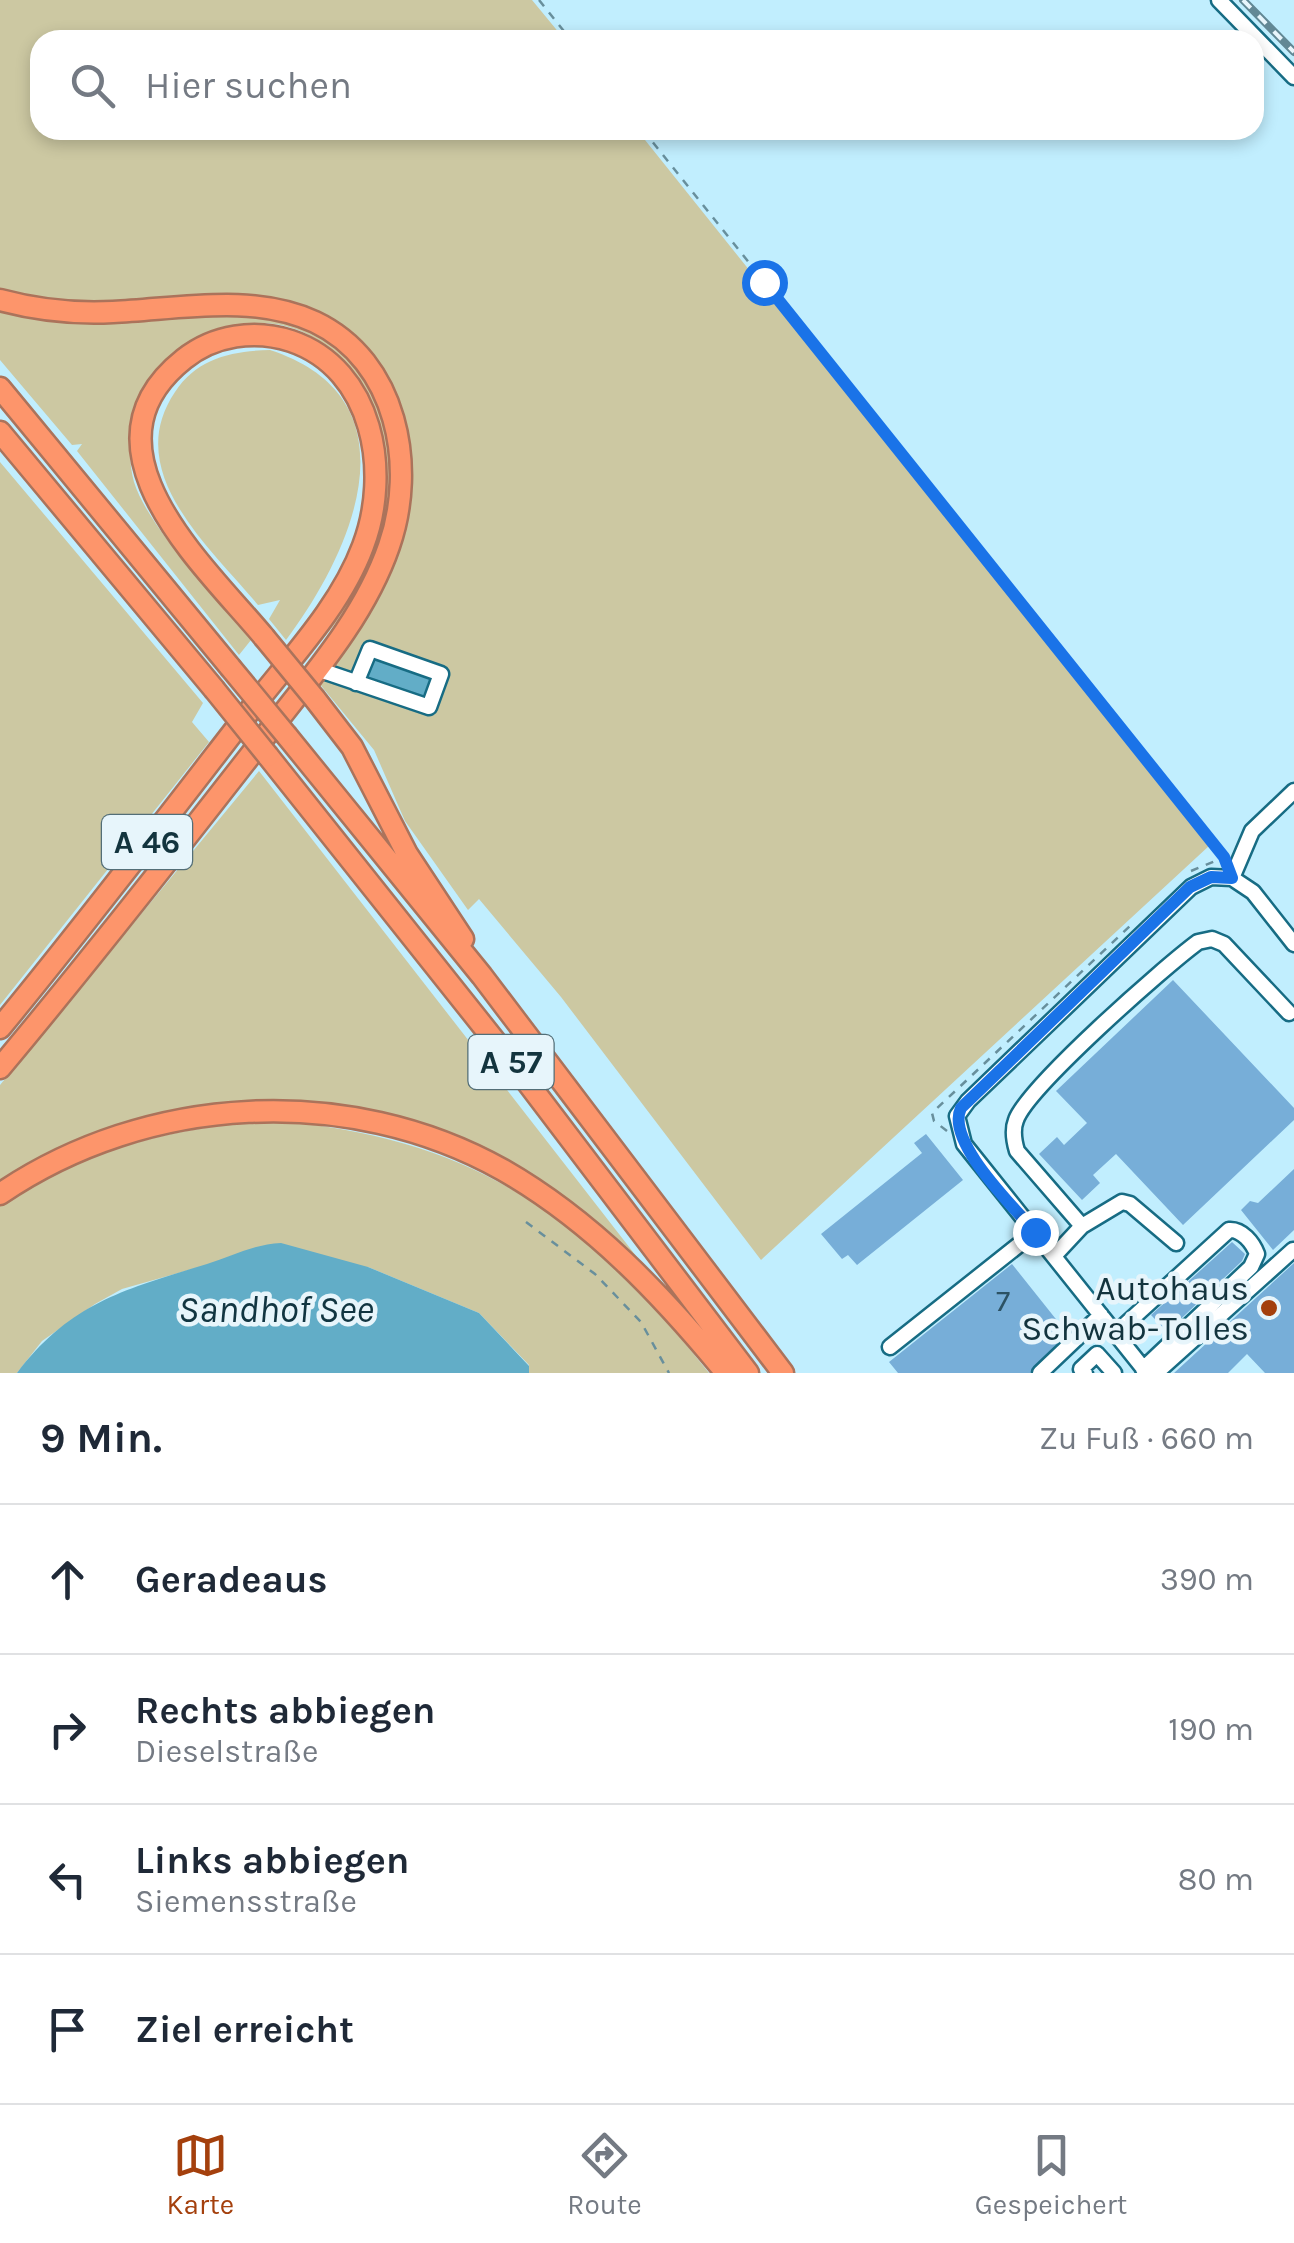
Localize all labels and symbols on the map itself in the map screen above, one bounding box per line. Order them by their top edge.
route start [742,260,788,306]
road number: A 46 [102,815,192,869]
road number: A 57 [468,1035,554,1089]
route end [1013,1210,1059,1256]
place label: Autohaus Schwab-Tolles [1021,1268,1249,1349]
house number: 7 [996,1283,1010,1319]
water label: Sandhof See [178,1287,374,1332]
marker: Autohaus Schwab-Tolles [1258,1297,1280,1319]

